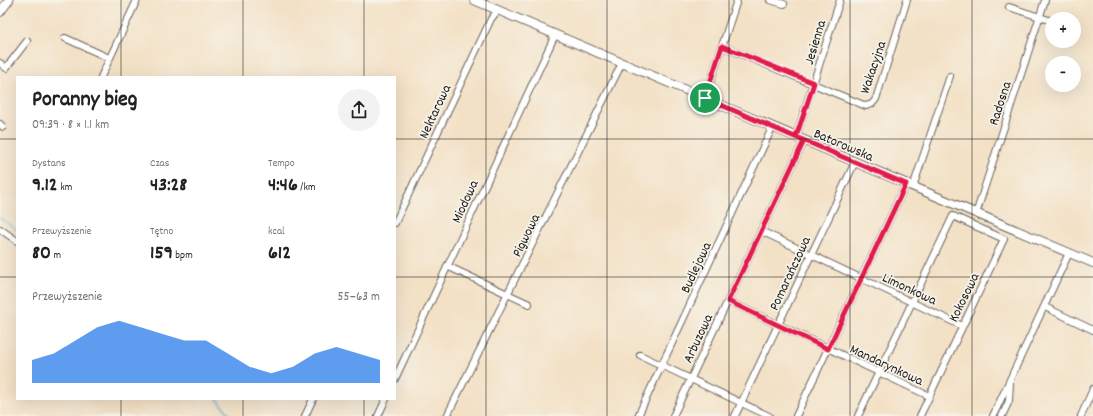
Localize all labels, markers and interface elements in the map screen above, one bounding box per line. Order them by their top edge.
map controls [1045,12,1081,92]
button: + [1045,12,1081,48]
street label: Jesienna [800,18,832,67]
street label: Wakacyjna [855,38,892,97]
button: − [1045,56,1081,92]
street label: Radosna [984,79,1018,128]
street label: Nektarowa [415,81,457,142]
pin [688,81,722,115]
text: Poranny bieg [32,85,137,116]
icon: arrive [694,87,716,109]
button: share [338,89,380,131]
text: 09:39 · 8 × 1.1 km [32,116,109,135]
street label: Batorowska [810,124,877,168]
text: Dystans [32,156,66,172]
text: Czas [150,156,169,172]
text: Tempo [268,156,295,172]
text: 9.12 [32,172,58,200]
text: 43:28 [150,172,187,200]
text: 4:46 [268,172,298,200]
street label: Miodowa [447,177,485,227]
text: km [58,180,72,196]
text: /km [298,180,315,196]
street label: Pigwowa [508,210,546,261]
text: Przewyższenie [32,224,91,240]
text: Tętno [150,224,173,240]
text: kcal [268,224,285,240]
street label: Pomarańczowa [765,233,817,314]
street label: Budlejowa [676,239,718,297]
text: 80 [32,240,51,268]
text: 159 [150,240,173,268]
text: 612 [268,240,291,268]
text: m [51,248,61,264]
text: bpm [173,248,193,264]
street label: Limonkowa [879,268,940,311]
street label: Kokosowa [944,270,985,326]
text: Przewyższenie [32,288,102,307]
text: 55–63 m [337,288,380,307]
street label: Arbuzowa [679,311,719,367]
street label: Mandarynkowa [846,340,927,392]

